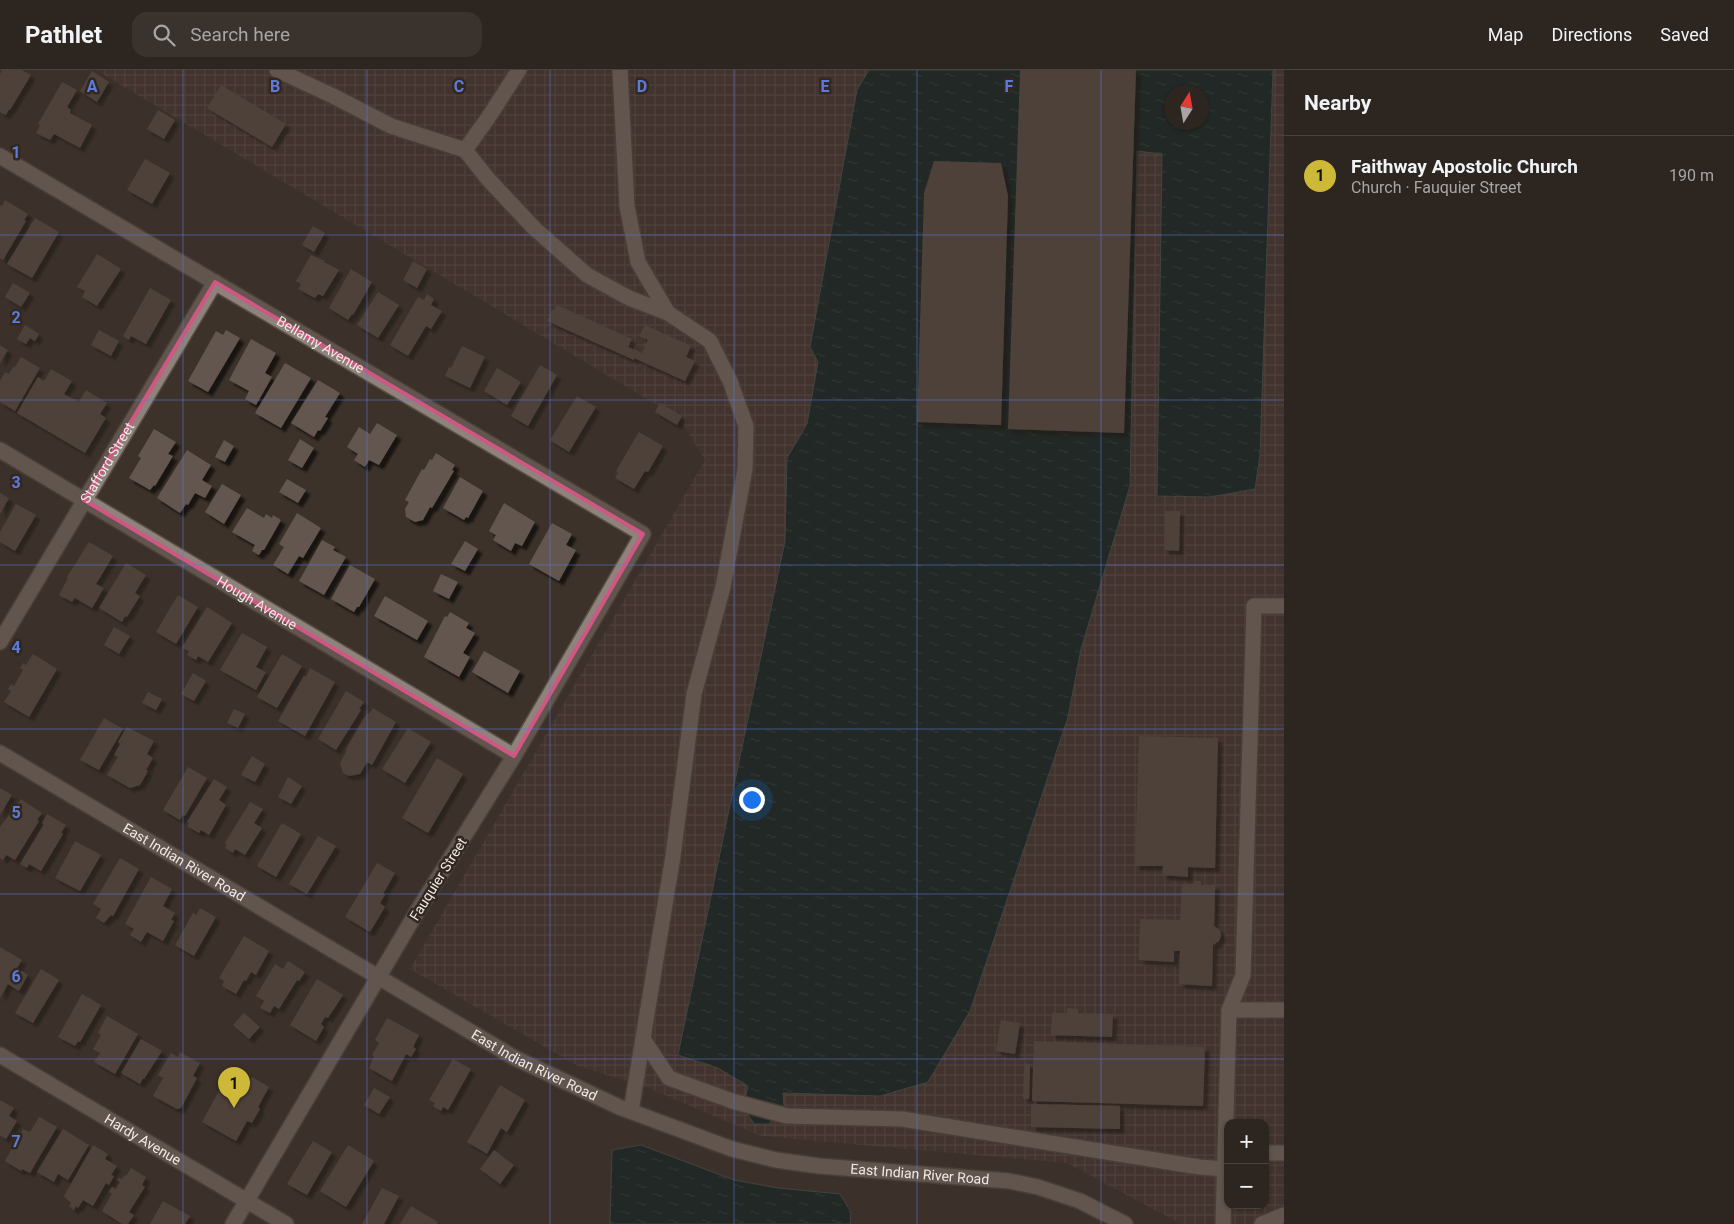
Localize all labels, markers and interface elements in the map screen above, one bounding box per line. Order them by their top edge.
search box [132,12,482,57]
text: Pathlet [25,21,102,49]
icon: search [150,21,178,49]
text: Search here [190,23,290,46]
text: Map [1488,24,1523,45]
text: Directions [1551,24,1632,45]
text: Saved [1660,24,1709,45]
text: A [87,77,98,96]
text: B [270,77,280,96]
text: C [454,77,464,96]
text: D [637,77,647,96]
text: E [821,77,830,96]
text: F [1005,77,1014,96]
north arrow [1164,85,1209,130]
text: Nearby [1304,91,1371,115]
text: 1 [11,143,21,162]
text: Faithway Apostolic Church [1351,155,1578,178]
text: 1 [1315,166,1325,185]
text: 190 m [1669,166,1714,185]
text: Church · Fauquier Street [1351,178,1522,197]
text: 2 [11,308,21,327]
street label: Bellamy Avenue [274,313,367,376]
street label: Stafford Street [77,419,138,506]
text: 3 [11,473,21,492]
street label: Hough Avenue [214,573,300,633]
text: 4 [11,638,21,657]
your location [739,787,765,813]
text: 5 [11,803,21,822]
street label: East Indian River Road [120,820,248,904]
street label: Fauquier Street [406,834,470,923]
text: 6 [11,967,21,986]
street label: East Indian River Road [469,1026,600,1104]
pin: 1 [218,1067,250,1108]
street label: Hardy Avenue [102,1111,184,1168]
map controls [1224,1119,1269,1209]
button: + [1224,1119,1269,1164]
text: 7 [11,1132,21,1151]
street label: East Indian River Road [850,1161,990,1187]
button: − [1224,1164,1269,1209]

